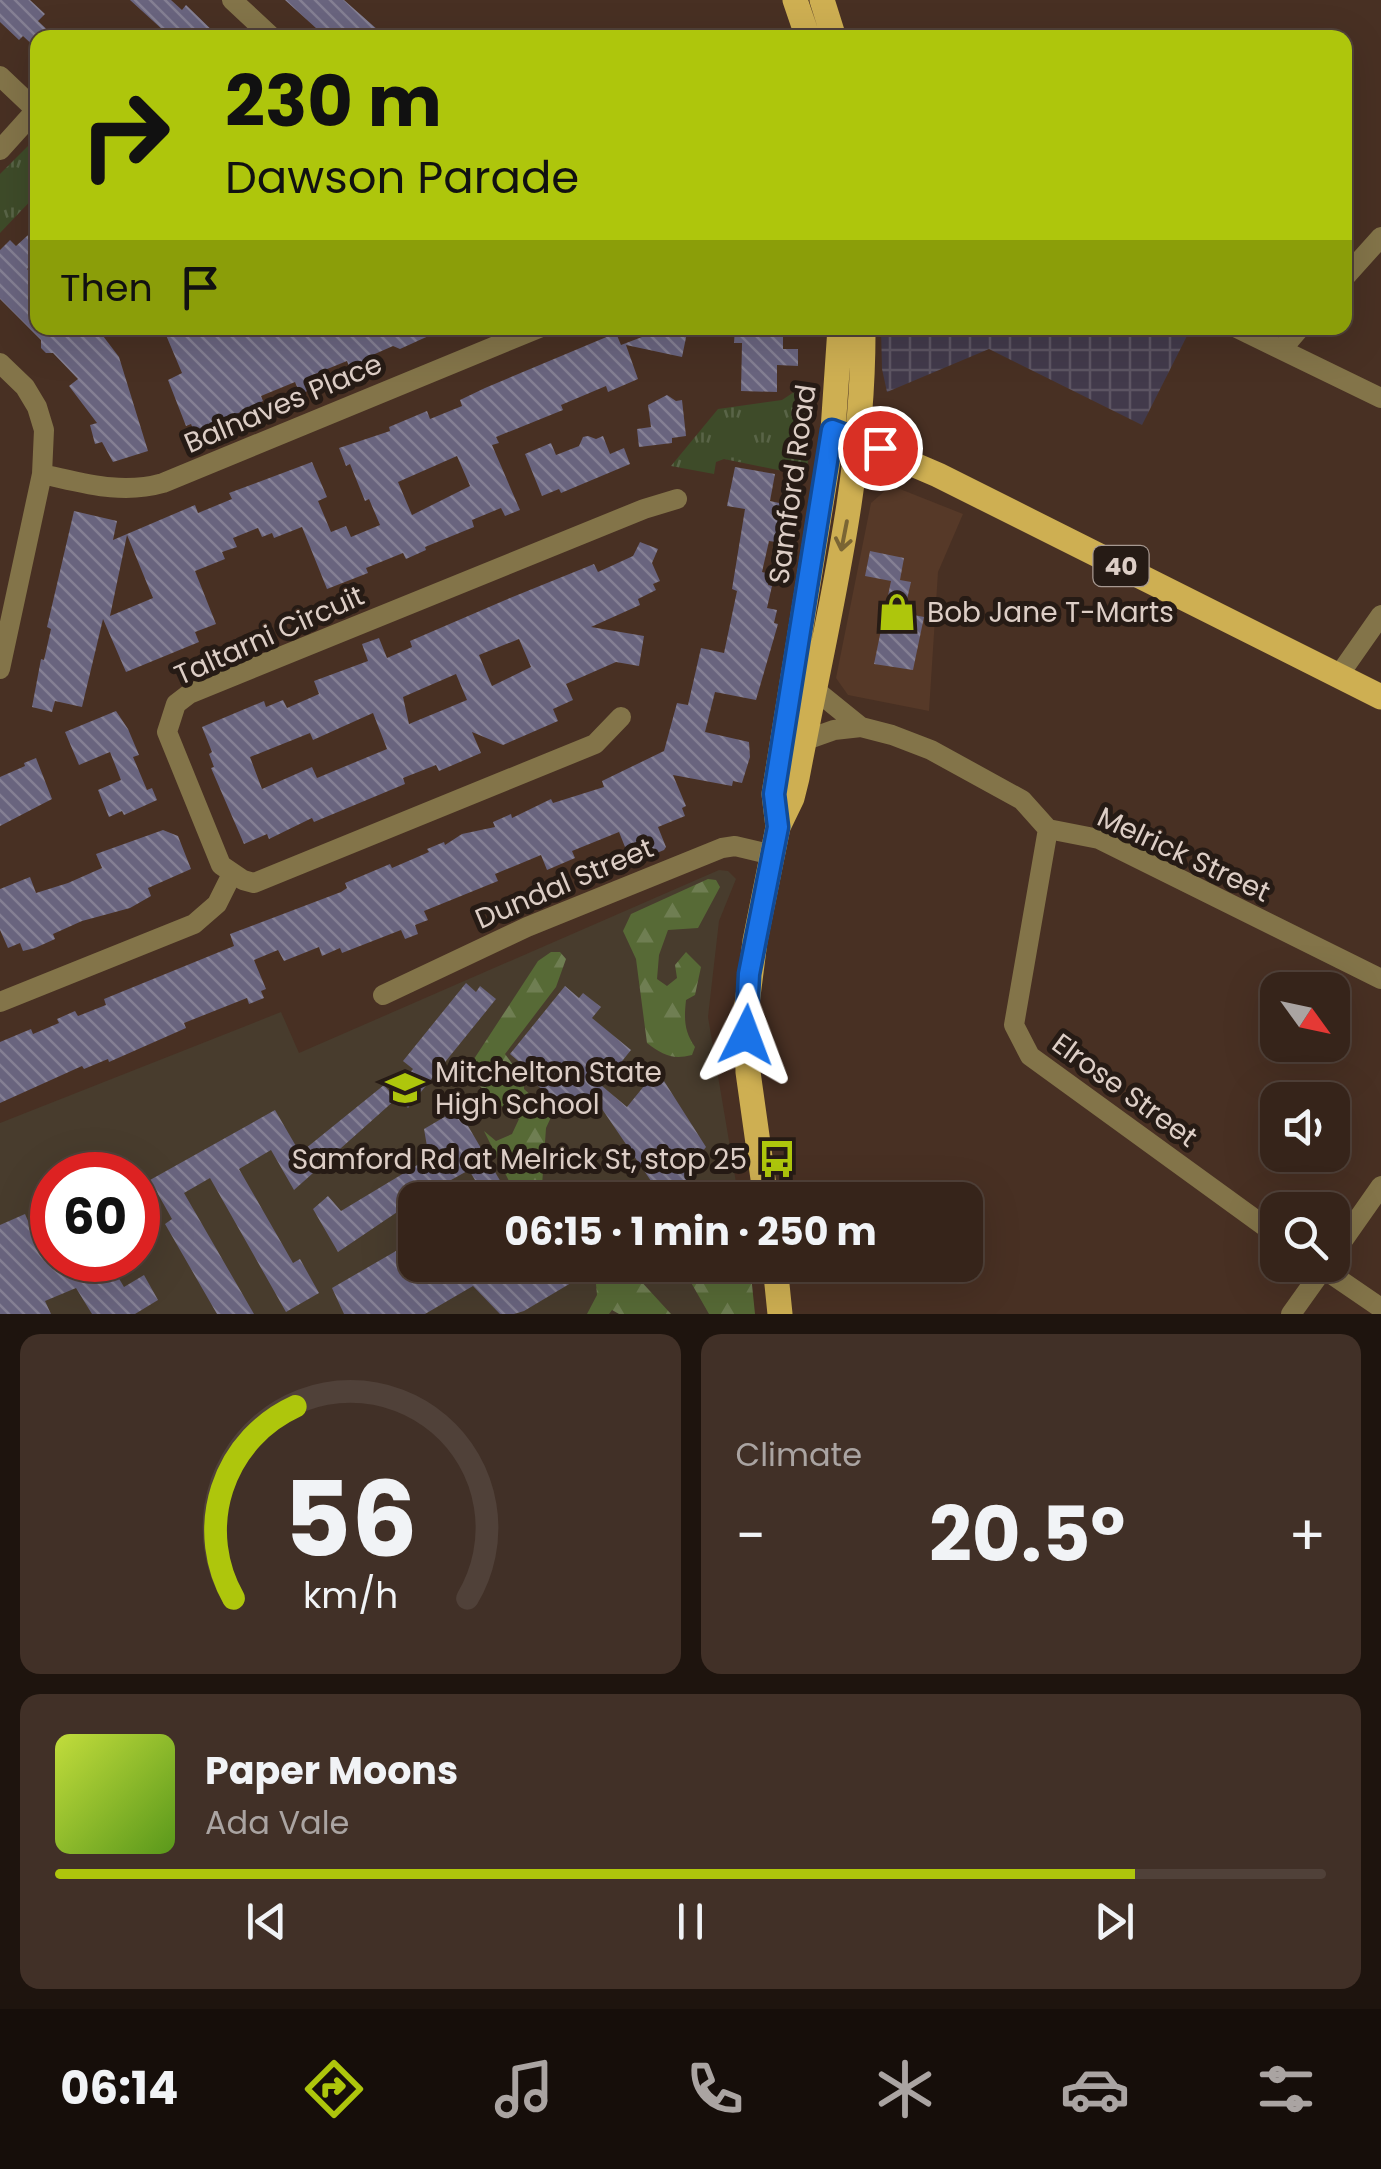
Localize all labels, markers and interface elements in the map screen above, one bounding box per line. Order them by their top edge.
text: 230 m [225,52,442,151]
icon: right [60,70,190,200]
text: Dawson Parade [225,146,579,209]
icon: arrive [173,260,228,315]
text: Then [60,261,153,314]
street label: Balnaves Place [178,344,388,463]
street label: Samford Road [759,382,826,586]
pin [838,406,923,491]
icon: arrive [853,421,908,476]
one-way arrow [834,519,853,552]
road number: 40 [1094,546,1148,586]
street label: Taltarni Circuit [168,576,370,695]
shop icon: Bob Jane T-Marts [876,591,918,633]
place label: Bob Jane T-Marts [927,593,1174,632]
street label: Melrick Street [1091,797,1277,912]
street label: Dundal Street [469,828,659,938]
north arrow [1260,972,1350,1062]
map controls [1260,972,1350,1282]
position arrow [694,983,798,1087]
street label: Elrose Street [1044,1024,1205,1156]
place label: Mitchelton State High School [435,1053,662,1124]
school or university icon: Mitchelton State High School [384,1067,426,1109]
button: sound [1260,1082,1350,1172]
bus stop icon: Samford Rd at Melrick St, stop 25 [756,1138,798,1180]
place label: Samford Rd at Melrick St, stop 25 [292,1140,747,1179]
speed limit sign: 60 [30,1152,160,1282]
button: search [1260,1192,1350,1282]
text: 06:15 · 1 min · 250 m [504,1205,877,1258]
text: Climate [736,1432,862,1477]
text: 56 [283,1447,417,1592]
text: 20.5° [929,1482,1125,1587]
text: − [736,1497,766,1574]
text: + [1288,1497,1326,1574]
text: km/h [303,1570,398,1621]
text: Paper Moons [205,1744,458,1797]
text: Ada Vale [205,1800,349,1845]
icon: previous [239,1894,294,1949]
icon: pause [663,1894,718,1949]
icon: next [1087,1894,1142,1949]
icon: directions [299,2054,369,2124]
icon: music [489,2054,559,2124]
icon: phone [680,2054,750,2124]
icon: climate [870,2054,940,2124]
icon: car [1060,2054,1130,2124]
icon: filters [1251,2054,1321,2124]
text: 06:14 [60,2057,178,2120]

